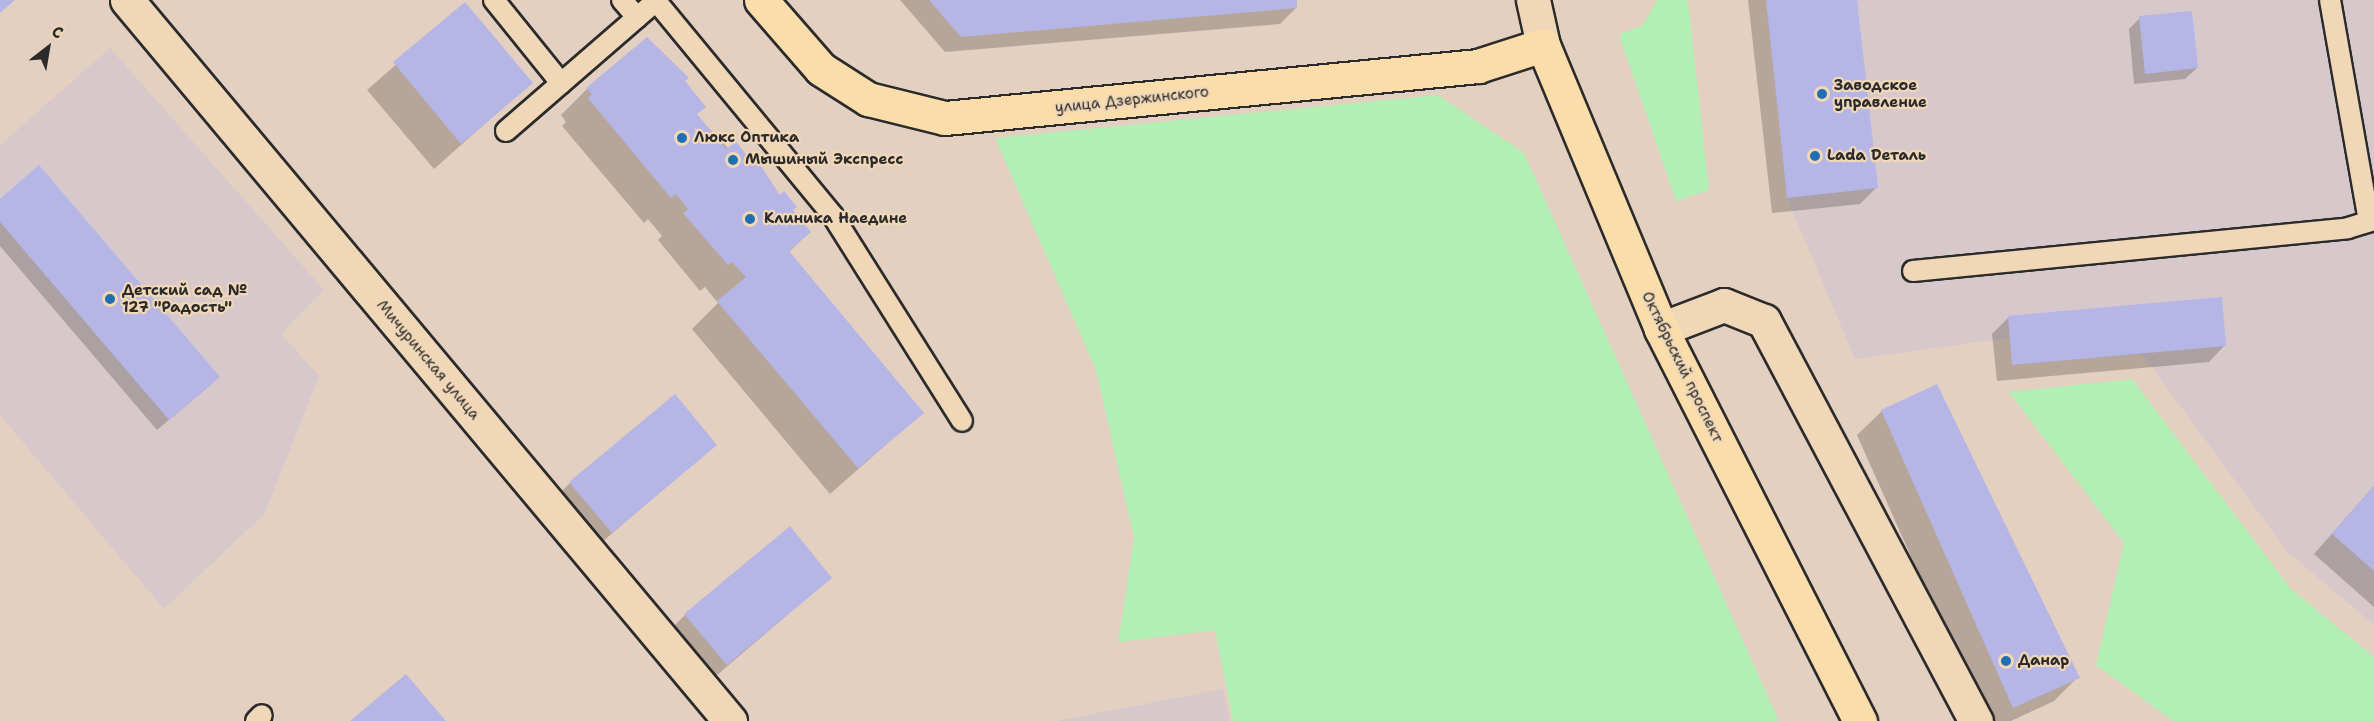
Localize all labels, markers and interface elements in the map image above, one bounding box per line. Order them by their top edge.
north arrow [18,18,78,78]
text: С [48,21,67,44]
place label: Заводское управление [1834,76,1927,111]
street label: улица Дзержинского [1054,83,1210,117]
marker: Заводское управление [1815,87,1829,101]
place label: Люкс Оптика [694,129,799,147]
marker: Люкс Оптика [675,131,689,145]
place label: Lada Dеталь [1827,147,1926,165]
marker: Lada Dеталь [1808,149,1822,163]
place label: Мышиный Экспресс [745,151,903,169]
marker: Мышиный Экспресс [726,153,740,167]
marker: Клиника Наедине [741,210,759,228]
place label: Клиника Наедине [764,210,907,228]
place label: Детский сад № 127 "Радость" [122,281,247,316]
street label: Октябрьский проспект [1638,289,1726,445]
marker: Детский сад № 127 "Радость" [103,292,117,306]
street label: Мичуринская улица [373,296,483,424]
place label: Данар [2018,652,2069,670]
marker: Данар [1999,654,2013,668]

